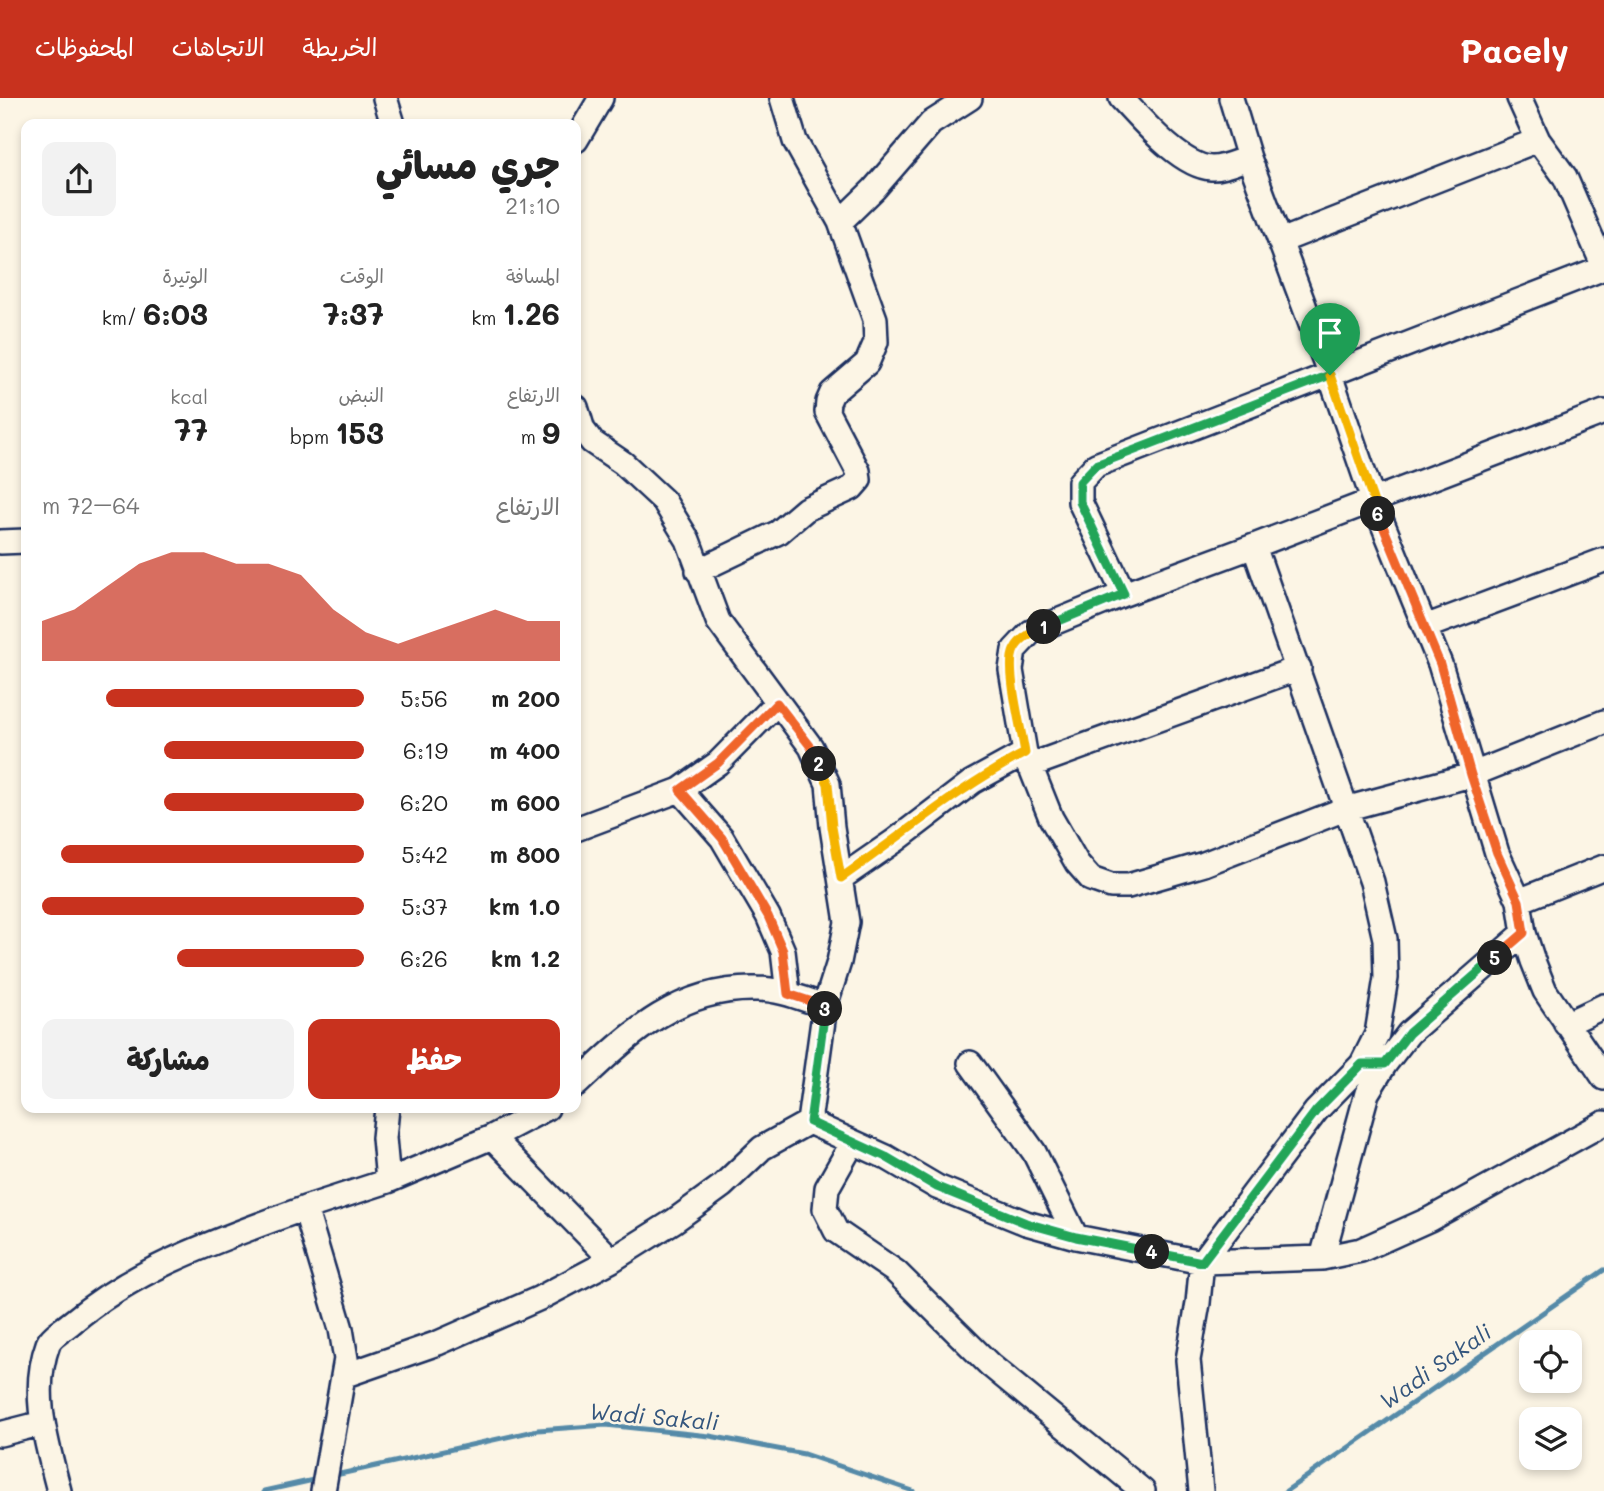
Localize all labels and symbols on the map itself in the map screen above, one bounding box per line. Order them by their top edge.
pin [1300,303,1360,375]
pin: 6 [1360,496,1396,532]
pin: 1 [1026,610,1062,644]
pin: 2 [802,746,836,782]
pin: 5 [1478,940,1512,976]
pin: 3 [808,992,842,1026]
pin: 4 [1134,1234,1170,1270]
water label: Wadi Sakali [1373,1316,1497,1416]
water label: Wadi Sakali [588,1395,720,1437]

